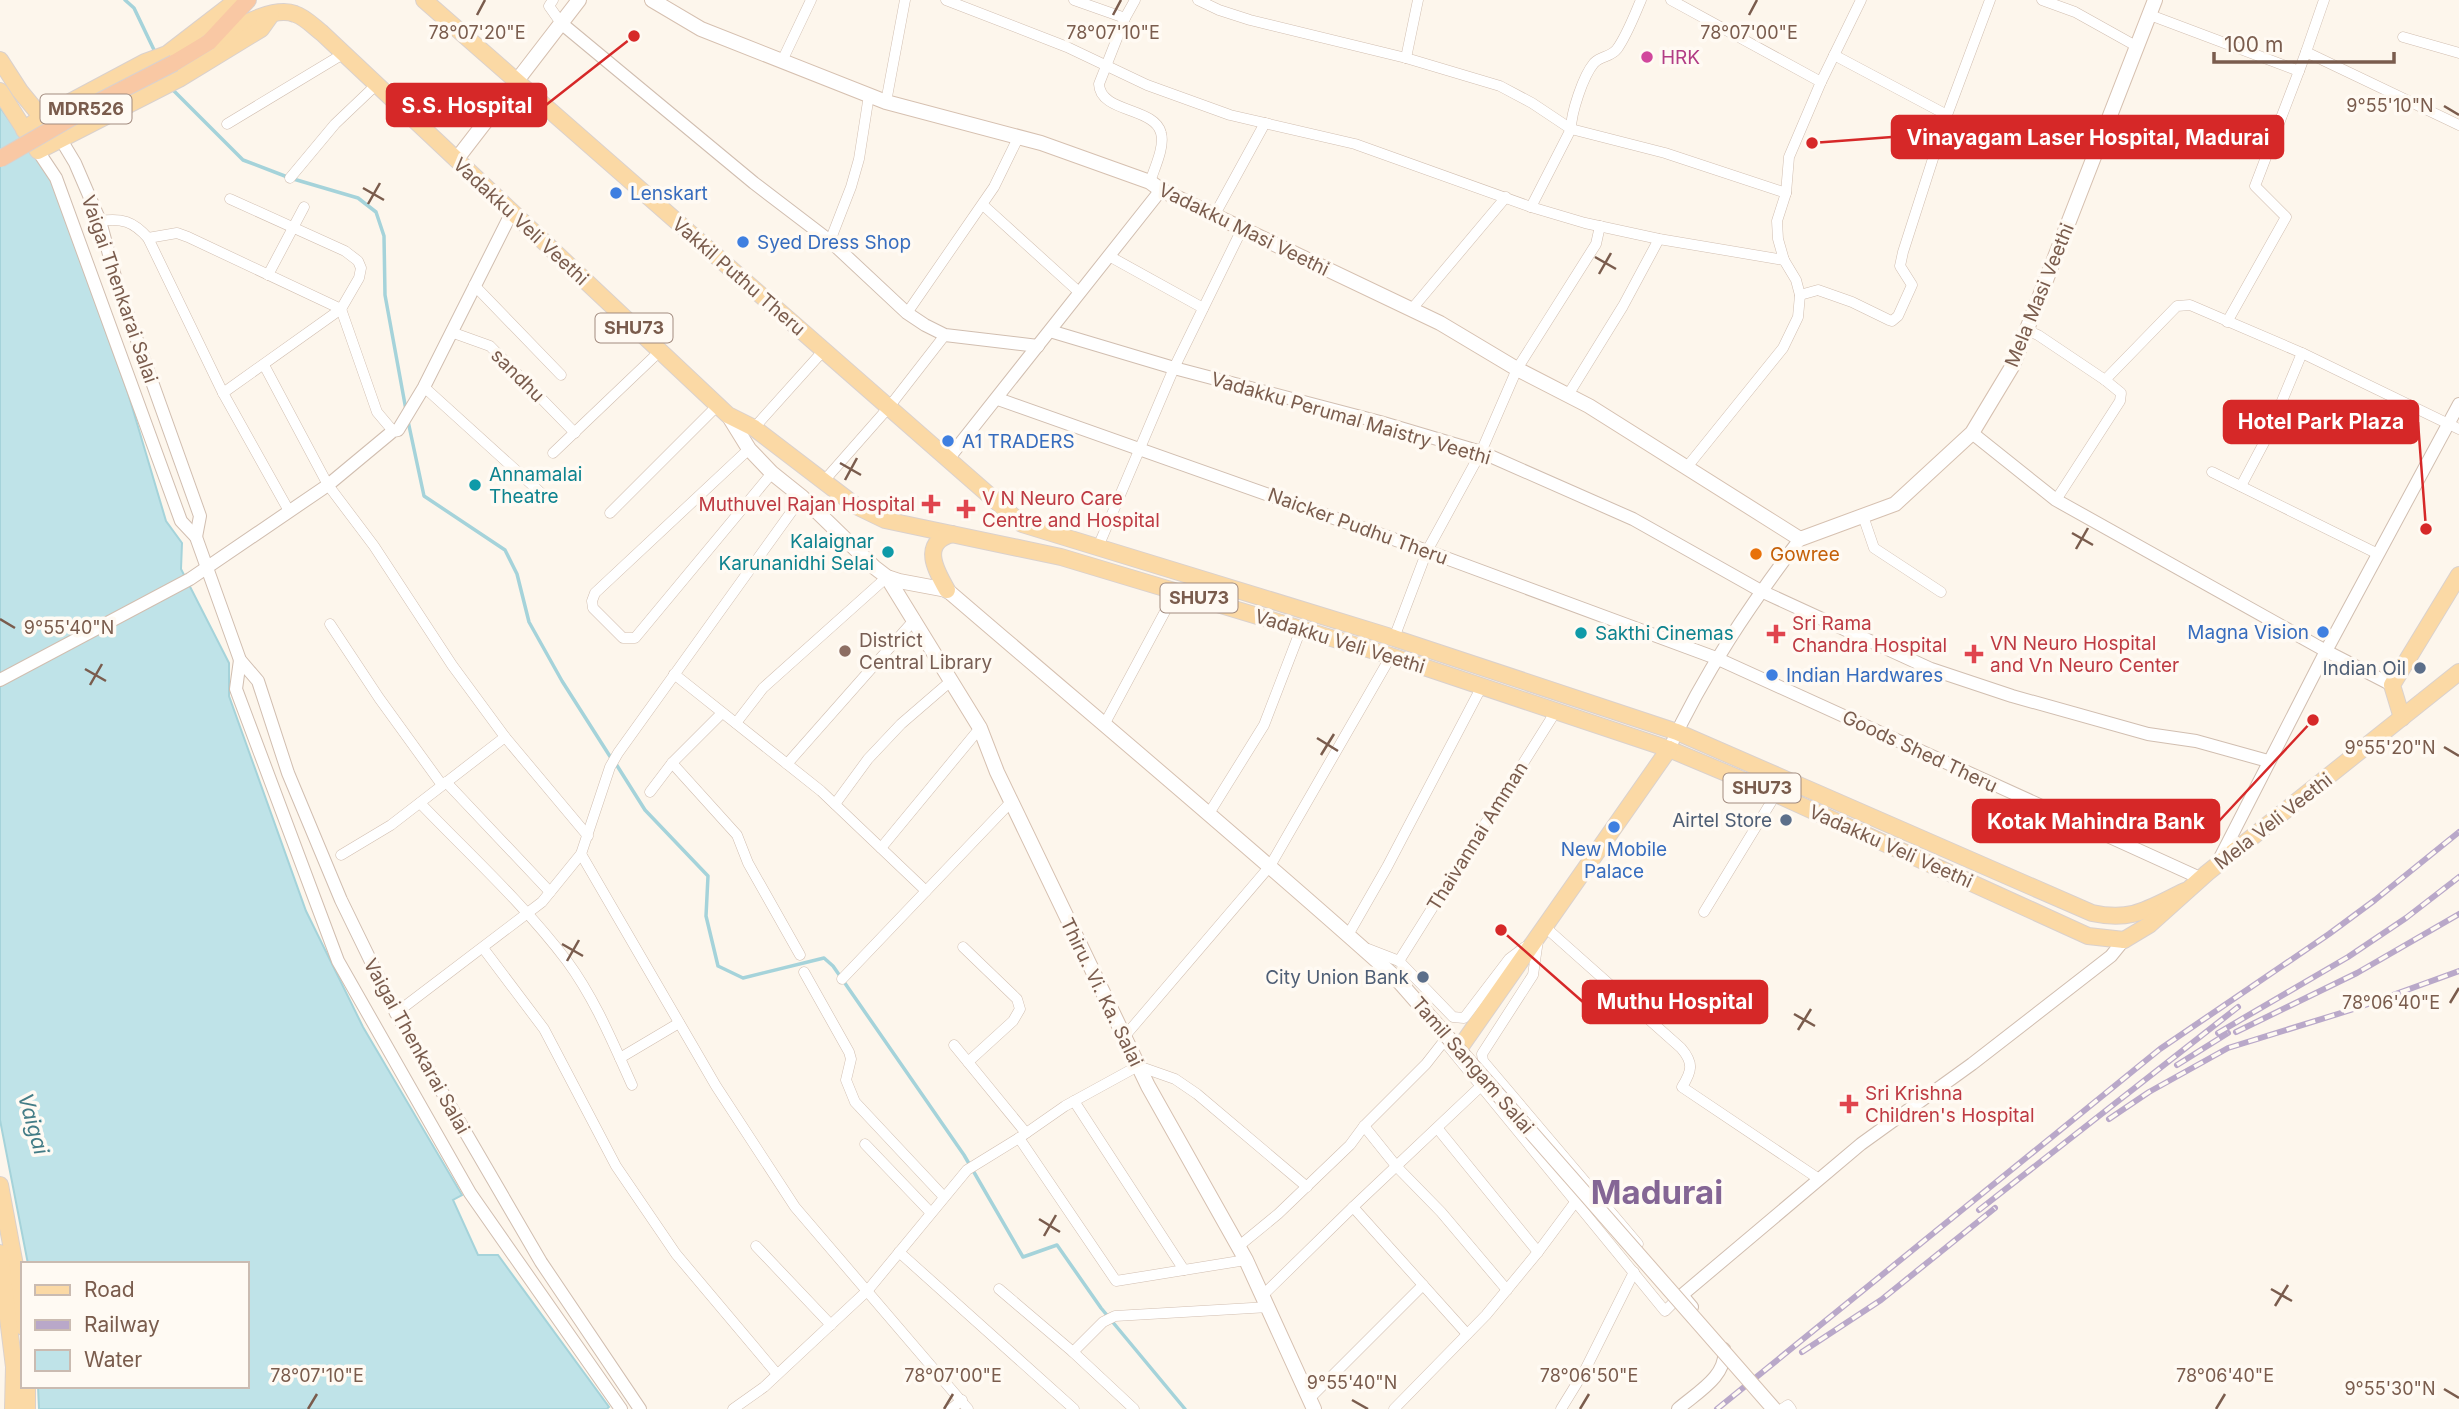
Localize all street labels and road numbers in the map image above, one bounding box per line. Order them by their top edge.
road number: MDR526 [41,94,132,124]
street label: Vadakku Veli Veethi [448,153,593,290]
street label: Vadakku Masi Veethi [1155,178,1333,281]
street label: Vaigai Thenkarai Salai [77,192,162,386]
street label: Vakkil Puthu Theru [668,212,810,340]
street label: Mela Masi Veethi [2000,220,2079,370]
road number: SHU73 [596,314,672,342]
street label: sandhu [486,344,549,407]
street label: Vadakku Perumal Maistry Veethi [1208,367,1493,469]
street label: Naicker Pudhu Theru [1265,483,1451,570]
road number: SHU73 [1160,584,1238,612]
street label: Vadakku Veli Veethi [1252,605,1428,678]
street label: Goods Shed Theru [1839,705,2001,797]
street label: Thaivannai Amman [1422,757,1533,915]
street label: Mela Veli Veethi [2210,768,2337,874]
road number: SHU73 [1724,774,1800,802]
street label: Vadakku Veli Veethi [1805,800,1976,893]
street label: Thiru. Vi. Ka. Salai [1056,914,1148,1070]
street label: Vaigai Thenkarai Salai [359,954,474,1138]
street label: Tamil Sangam Salai [1407,992,1538,1138]

